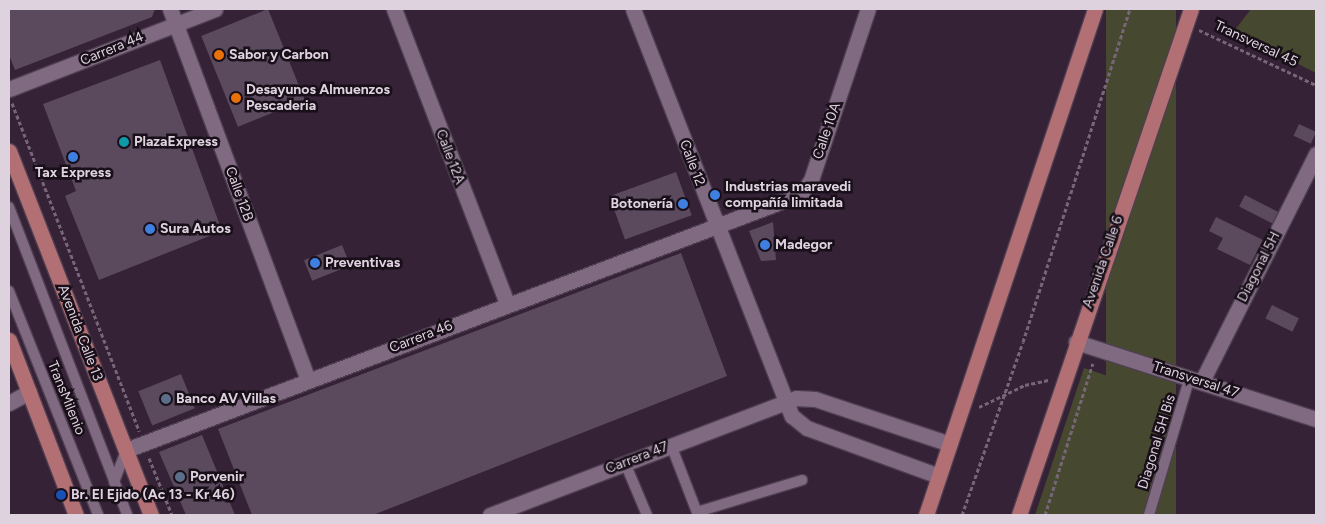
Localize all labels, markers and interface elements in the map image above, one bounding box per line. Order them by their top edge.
street label: Transversal 45 [1212,17,1300,71]
street label: Carrera 44 [78,29,146,69]
place label: Sabor y Carbon [229,47,329,63]
marker: Sabor y Carbon [213,49,225,61]
place label: Desayunos Almuenzos Pescaderia [246,82,390,114]
marker: Desayunos Almuenzos Pescaderia [230,92,242,104]
street label: Calle 10A [809,101,845,161]
street label: Calle 12A [432,127,468,187]
place label: PlazaExpress [134,134,218,150]
marker: PlazaExpress [118,136,130,148]
street label: Calle 12 [676,138,708,188]
marker: Tax Express [67,151,79,163]
place label: Tax Express [35,165,111,181]
street label: Calle 12B [221,165,257,223]
place label: Industrias maravedi compañía limitada [725,179,851,212]
marker: Industrias maravedi compañía limitada [709,189,721,201]
place label: Botonería [611,196,673,212]
marker: Botonería [677,198,689,210]
street label: Avenida Calle 6 [1079,214,1127,310]
place label: Sura Autos [160,221,231,237]
marker: Sura Autos [144,223,156,235]
street label: Diagonal 5H [1234,229,1284,305]
place label: Madegor [775,237,832,253]
marker: Madegor [759,239,771,251]
place label: Preventivas [325,255,400,271]
marker: Preventivas [309,257,321,269]
street label: Avenida Calle 13 [54,282,106,384]
street label: Carrera 46 [387,317,455,357]
street label: Transversal 47 [1151,358,1241,402]
street label: TransMilenio [44,359,88,437]
place label: Banco AV Villas [176,391,276,407]
marker: Banco AV Villas [160,393,172,405]
street label: Diagonal 5H Bis [1135,393,1179,491]
street label: Carrera 47 [603,438,671,478]
place label: Porvenir [190,469,244,485]
marker: Porvenir [174,471,186,483]
place label: Br. El Ejido (Ac 13 - Kr 46) [71,487,235,503]
marker: Br. El Ejido (Ac 13 - Kr 46) [55,489,67,501]

